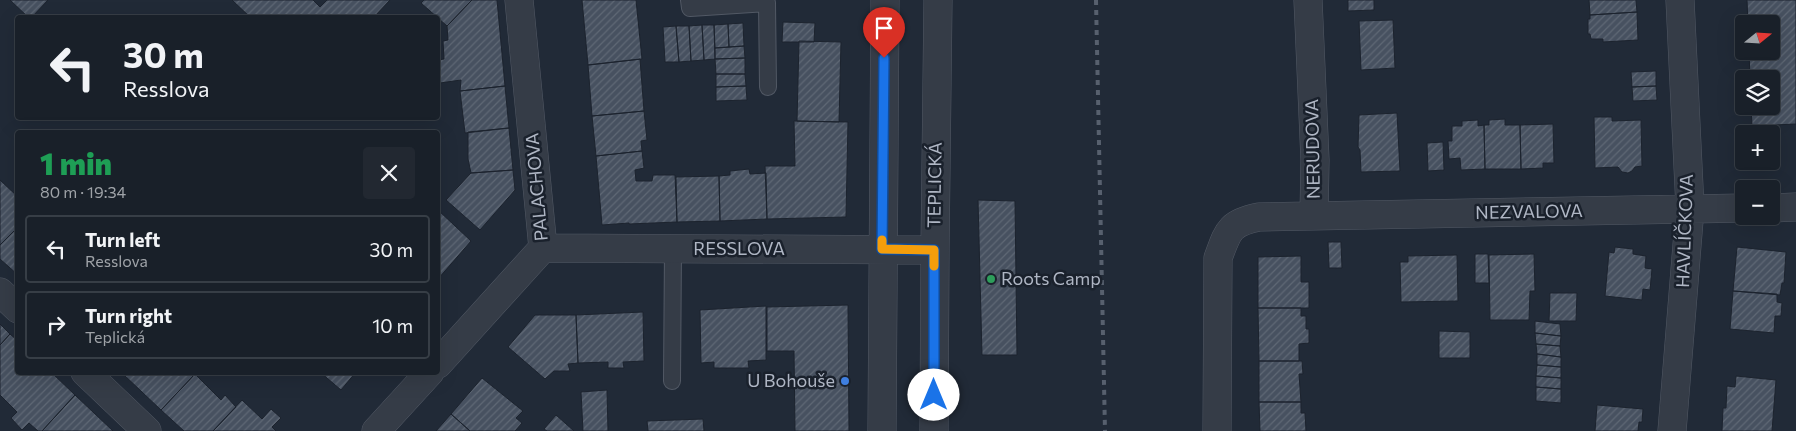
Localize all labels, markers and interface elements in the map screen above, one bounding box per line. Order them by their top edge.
pin [863,7,905,58]
icon: arrive [870,14,898,42]
north arrow [1735,15,1780,60]
map controls [1735,15,1780,225]
text: 30 m [123,32,204,75]
icon: left [40,35,105,100]
button: layers [1735,70,1780,115]
text: Resslova [123,75,210,102]
street label: NERUDOVA [1300,99,1324,199]
button: + [1735,125,1780,170]
street label: PALACHOVA [520,132,552,242]
street label: TEPLICKÁ [922,142,946,228]
text: 1 min [40,144,112,181]
button: close [363,147,415,199]
street label: HAVLÍČKOVA [1671,174,1697,288]
button: − [1735,180,1780,225]
text: 80 m · 19:34 [40,182,126,201]
street label: NEZVALOVA [1475,199,1583,223]
text: Turn left [85,228,160,251]
icon: left [42,235,70,263]
street label: RESSLOVA [693,237,785,259]
text: 30 m [370,238,413,261]
text: Resslova [85,251,148,270]
place label: Roots Camp [1001,267,1101,289]
marker: Roots Camp [985,273,997,285]
text: Turn right [85,304,172,327]
icon: right [42,311,70,339]
text: 10 m [372,314,413,337]
text: Teplická [85,327,145,346]
position arrow [907,368,959,420]
place label: U Bohouše [747,369,835,391]
marker: U Bohouše [839,375,851,387]

